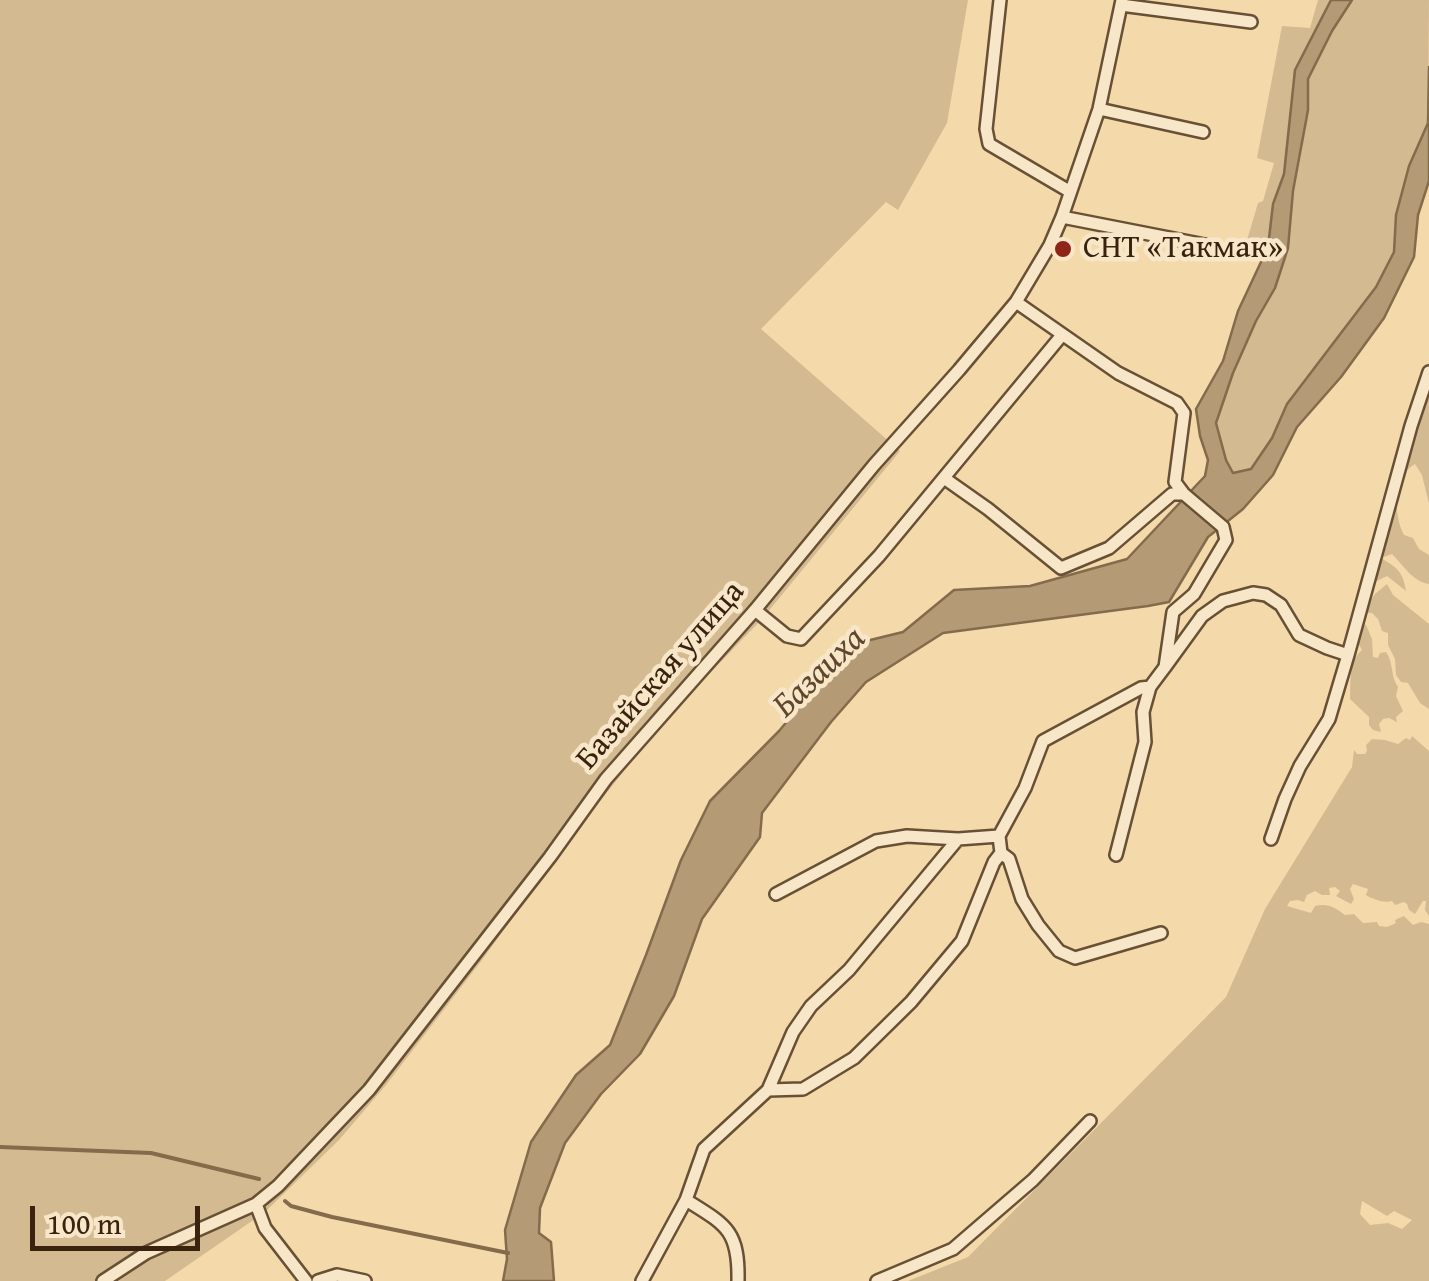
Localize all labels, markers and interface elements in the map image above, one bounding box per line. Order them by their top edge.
place label: СНТ «Такмак» [1083,230,1283,268]
marker: СНТ «Такмак» [1052,238,1074,260]
street label: Базайская улица [569,574,753,778]
water label: Базаиха [765,619,875,727]
scale bar [35,1186,205,1248]
text: 100 m [47,1201,121,1245]

